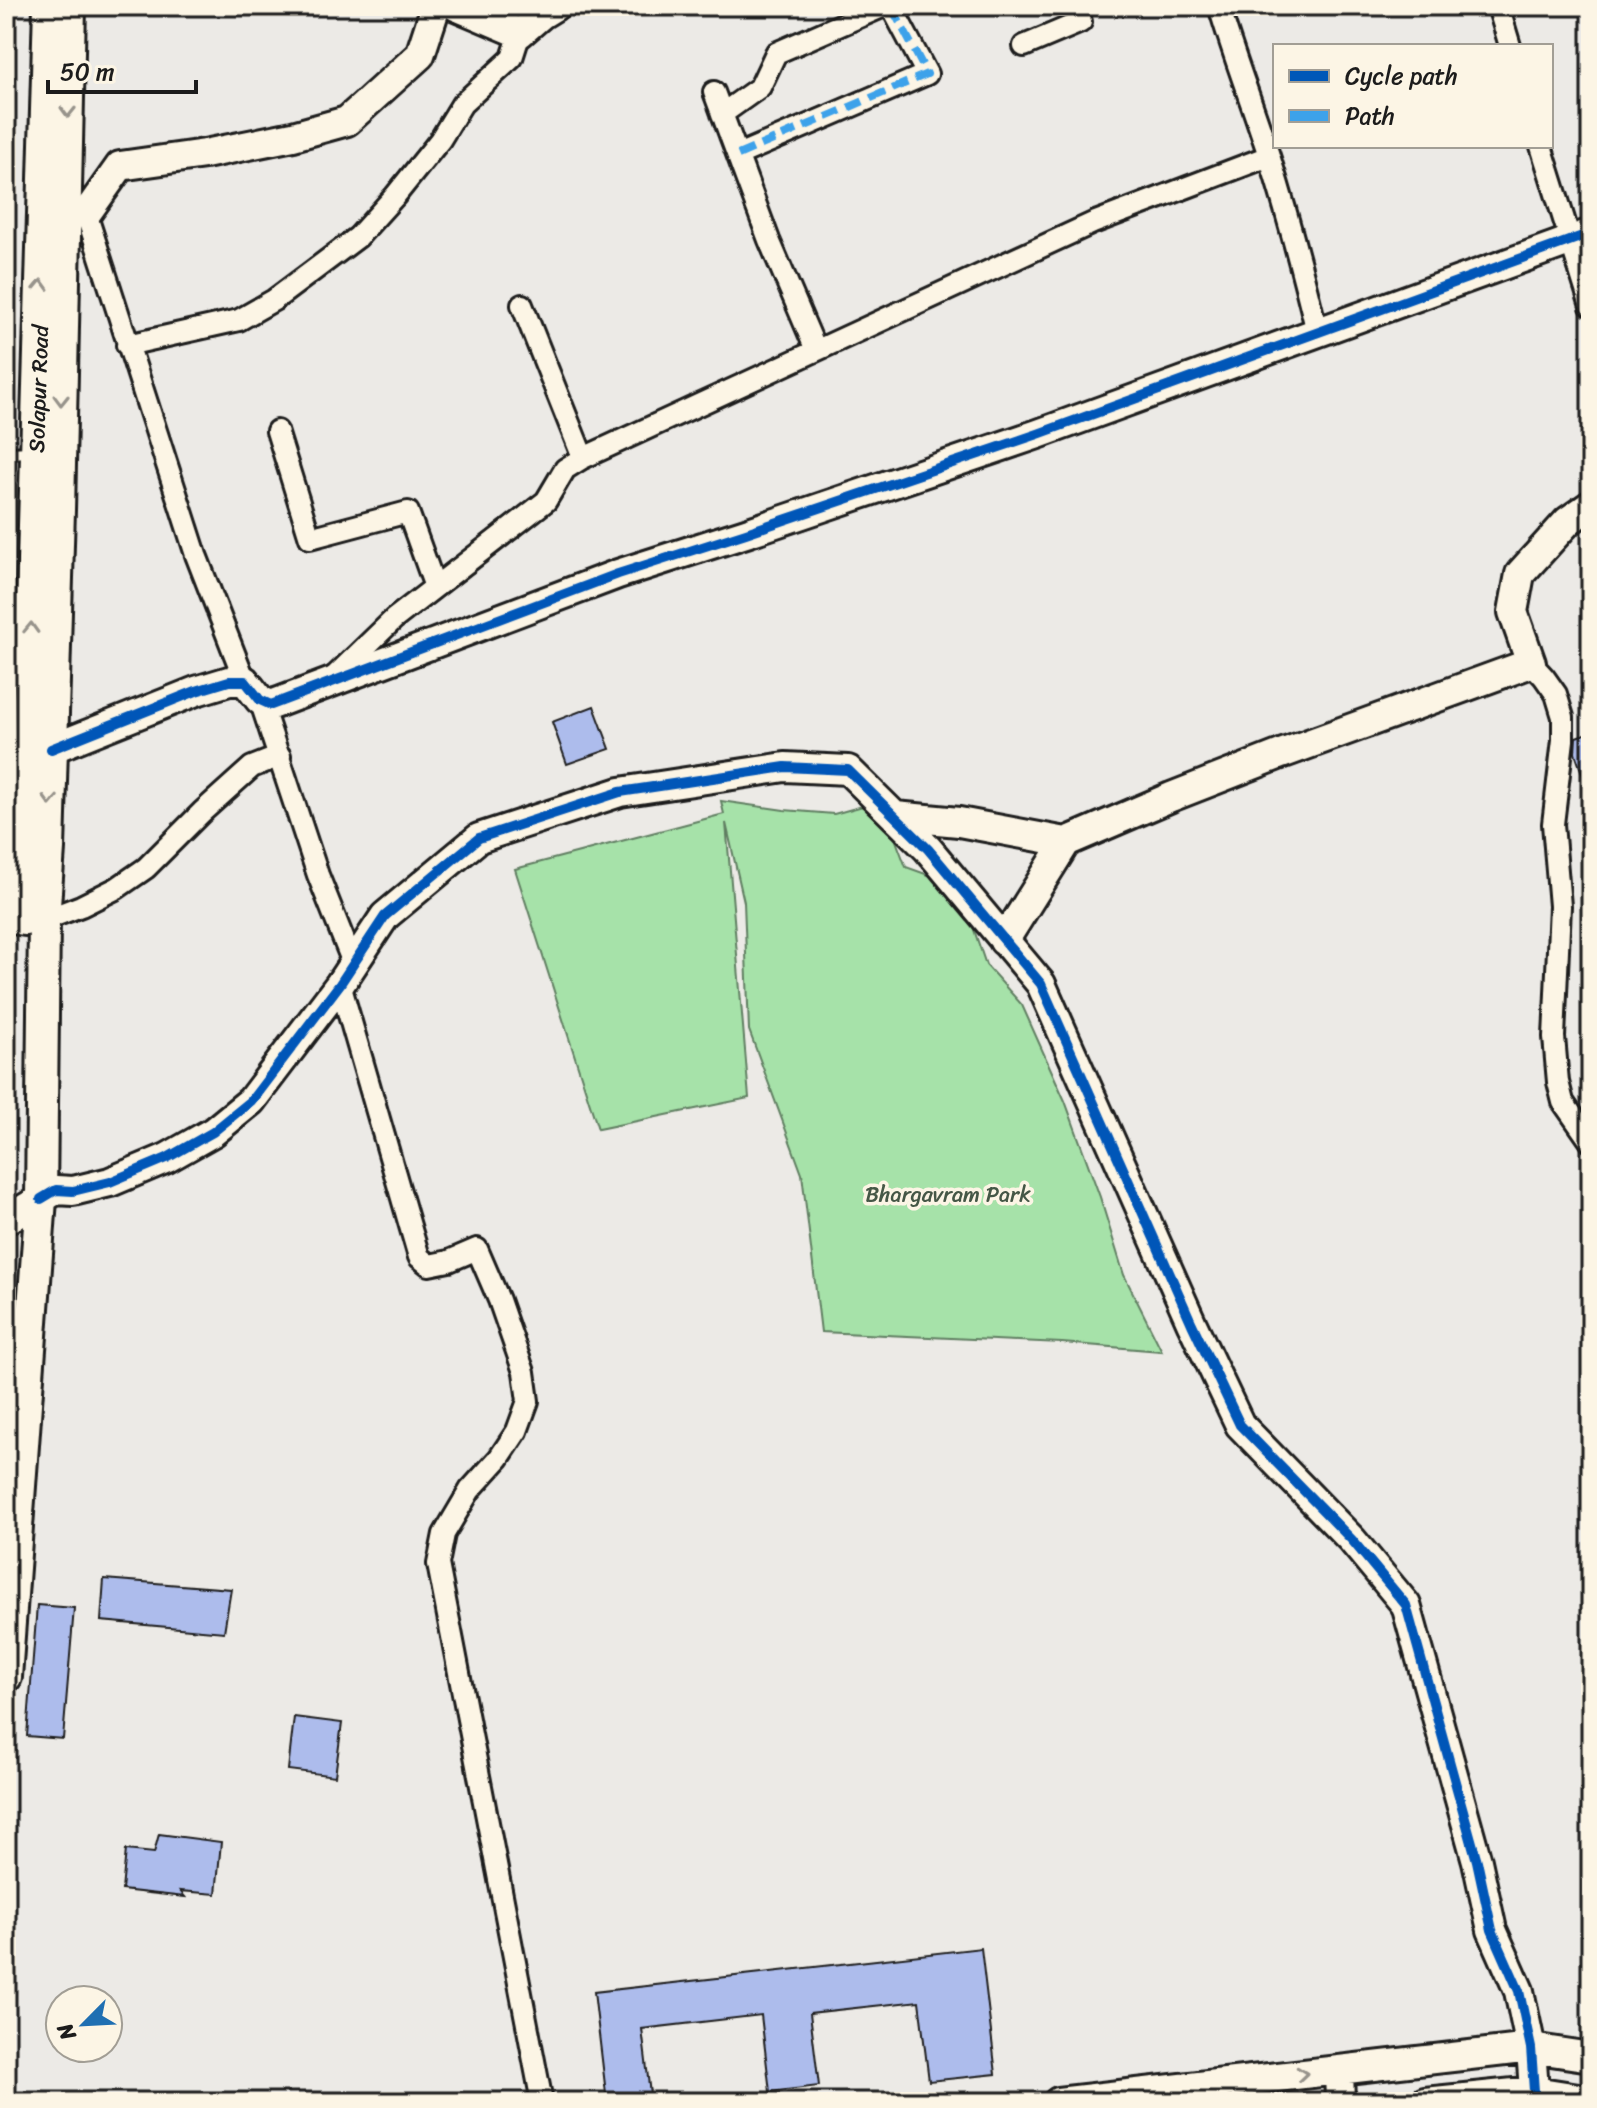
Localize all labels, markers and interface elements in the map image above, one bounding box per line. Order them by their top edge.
scale bar [48,44,196,94]
legend [1273,44,1553,148]
text: 50 m [60,51,115,93]
text: Cycle path [1345,55,1458,97]
text: Path [1345,95,1395,137]
one-way arrow [59,106,77,119]
one-way arrow [33,278,50,291]
street label: Solapur Road [17,323,60,453]
one-way arrow [53,394,70,407]
one-way arrow [23,621,40,634]
one-way arrow [41,794,59,807]
park label: Bhargavram Park [865,1175,1031,1214]
north arrow [44,1984,124,2064]
text: N [45,2016,88,2048]
one-way arrow [1296,2066,1309,2083]

